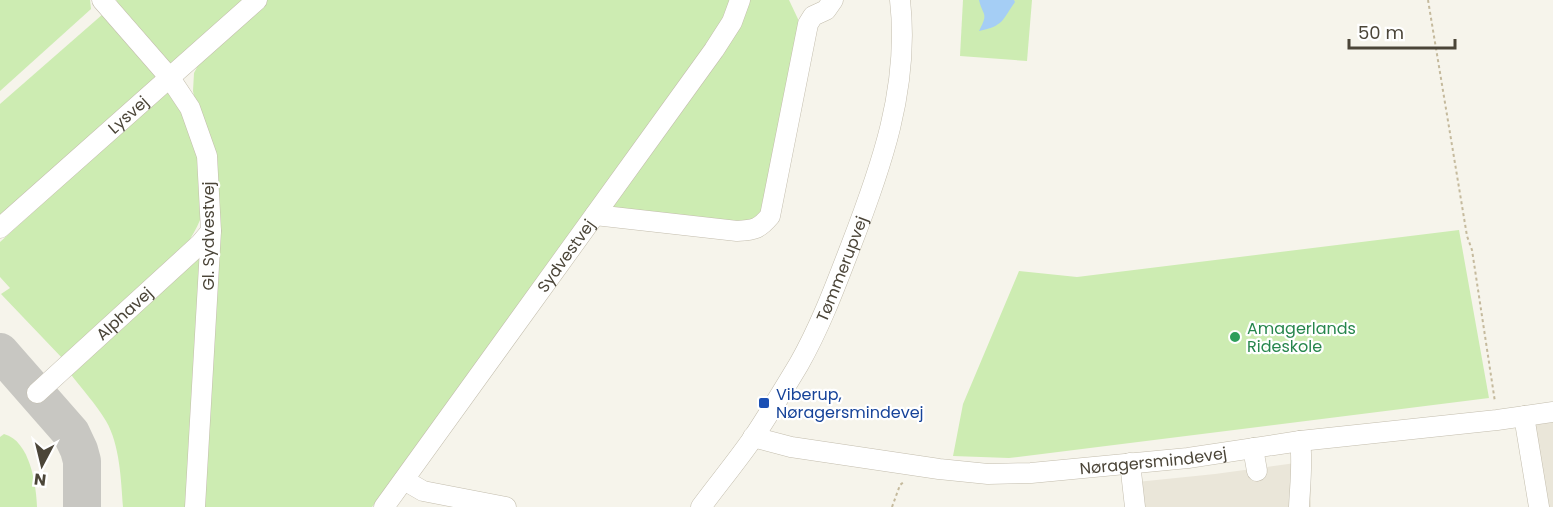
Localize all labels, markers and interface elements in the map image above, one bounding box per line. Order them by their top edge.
scale bar [1349,12,1456,50]
text: 50 m [1358,20,1404,45]
street label: Lysvej [103,90,153,139]
street label: Gl. Sydvestvej [197,181,220,291]
street label: Tømmerupvej [810,213,873,325]
street label: Sydvestvej [531,214,600,297]
street label: Alphavej [91,281,158,345]
place label: Amagerlands Rideskole [1247,317,1356,358]
marker: Amagerlands Rideskole [1228,330,1242,344]
place label: Viberup, Nøragersmindevej [776,383,924,424]
marker: Viberup, Nøragersmindevej [757,396,771,410]
north arrow [12,435,72,495]
street label: Nøragersmindevej [1079,441,1228,480]
text: N [33,467,48,492]

